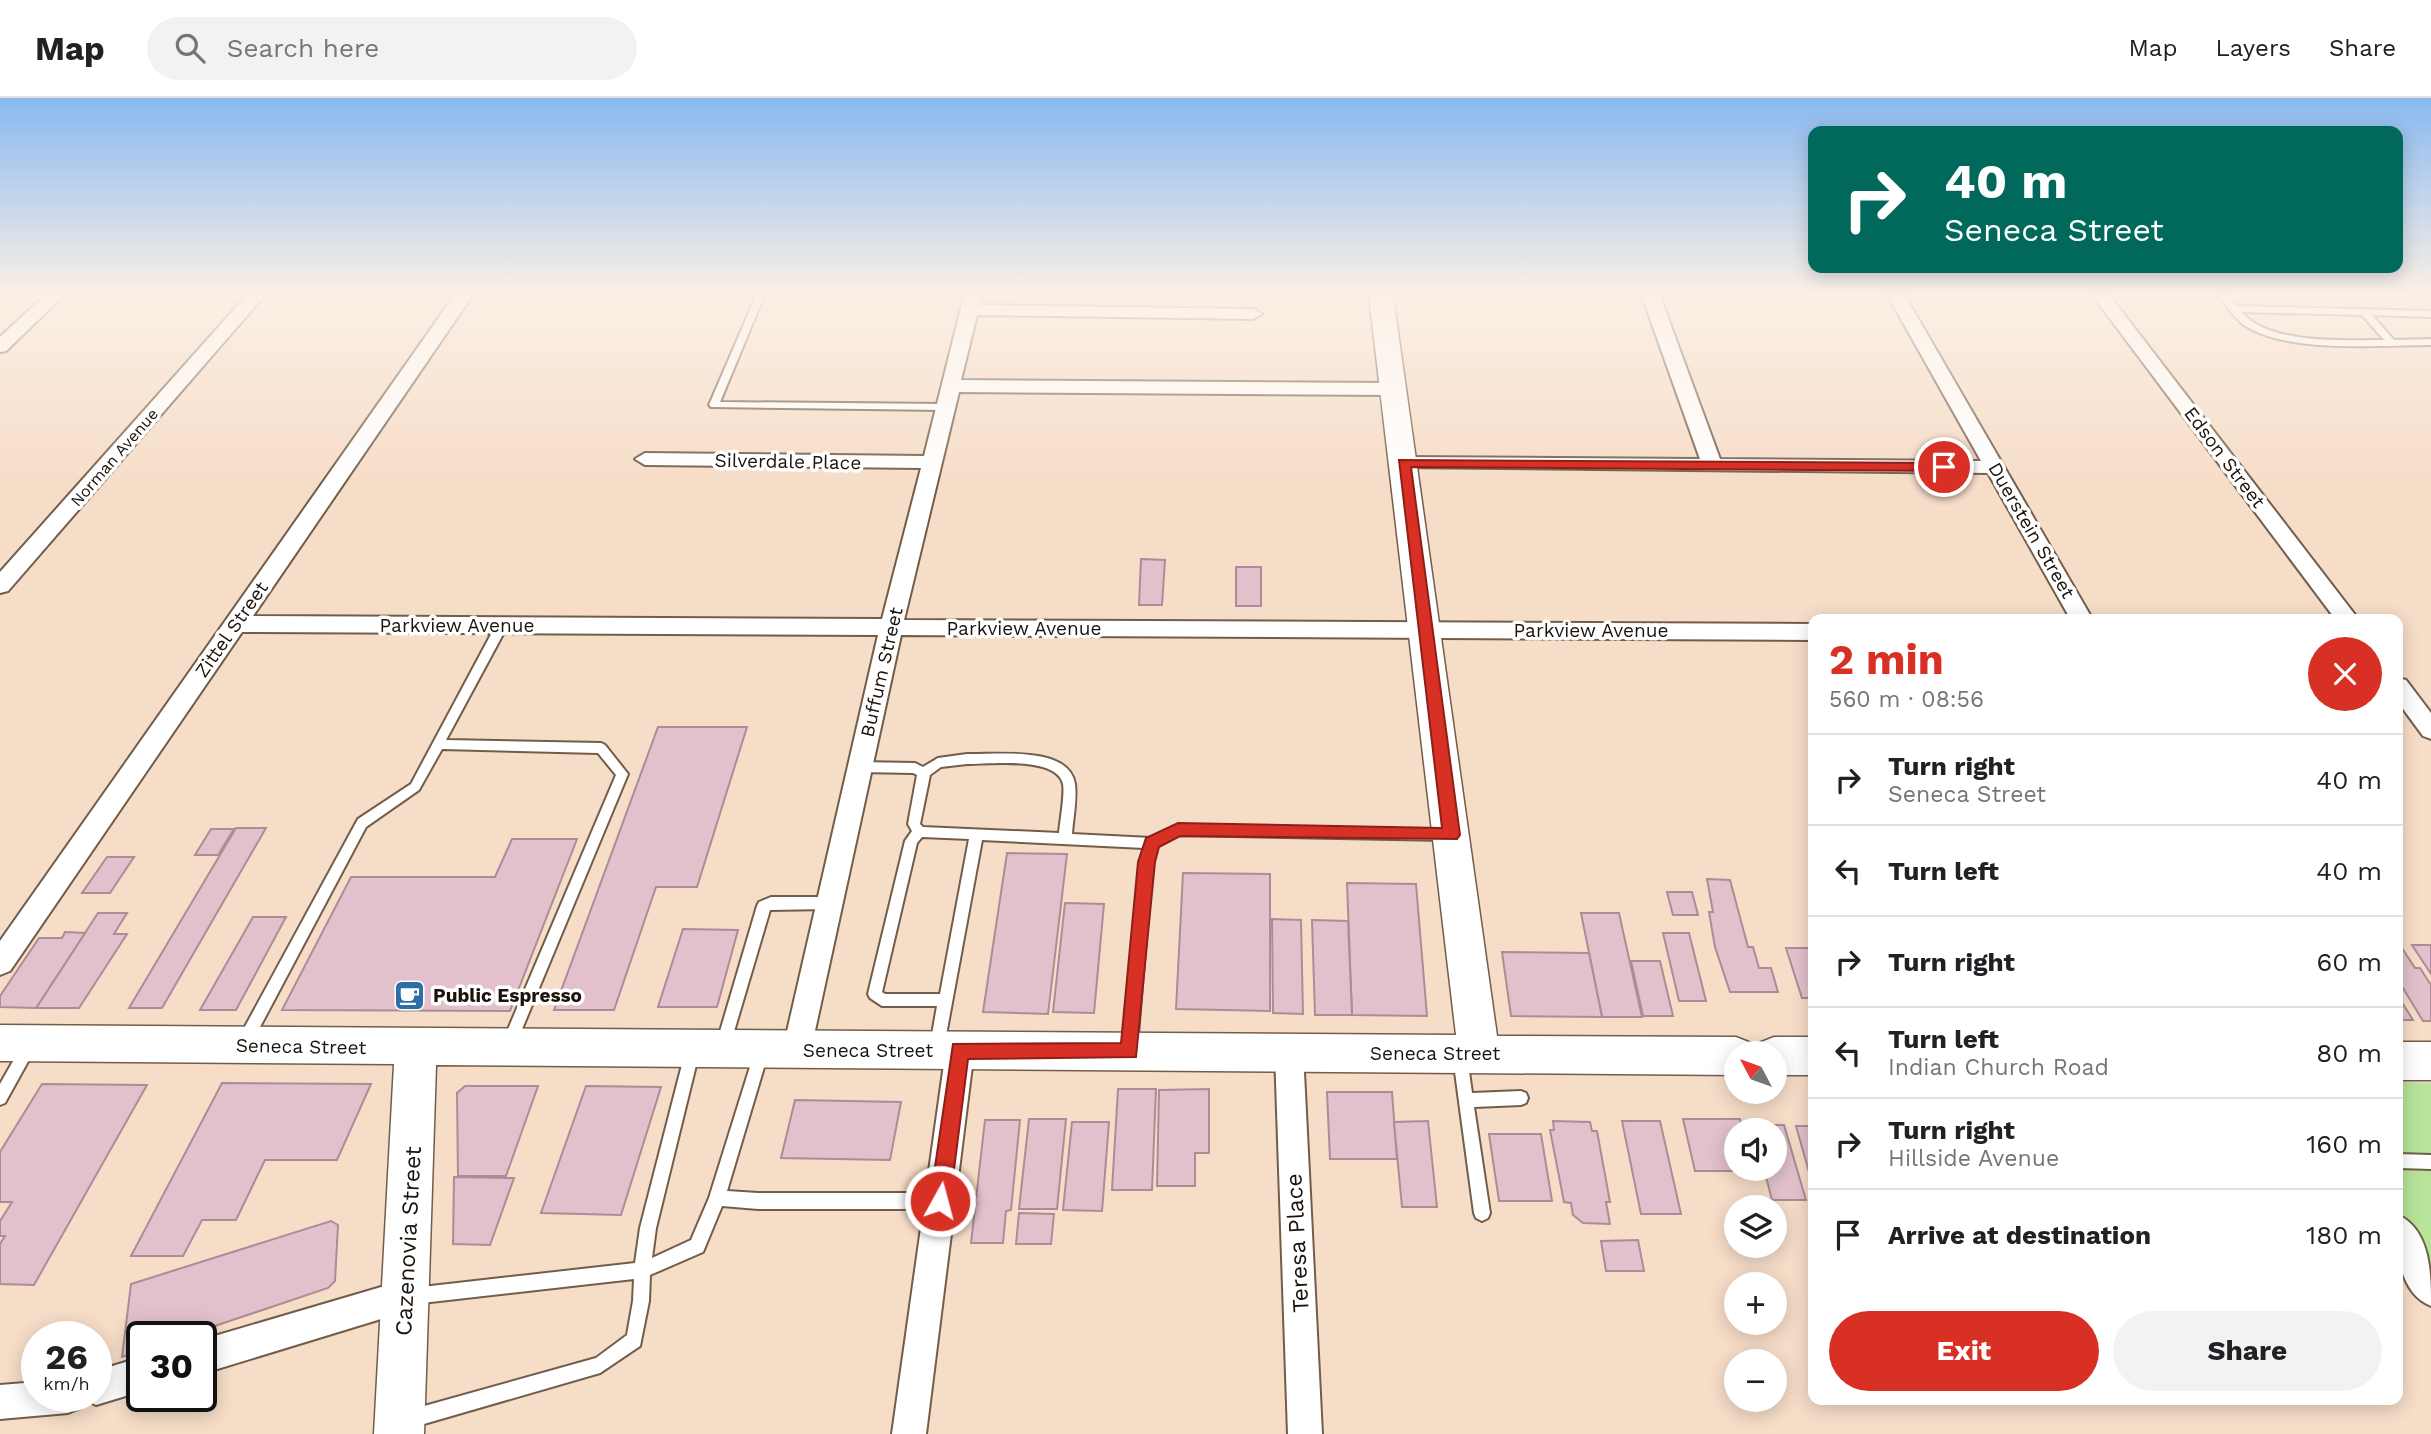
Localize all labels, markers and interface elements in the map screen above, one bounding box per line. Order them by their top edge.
search box [147,17,637,80]
text: Map [35,29,105,68]
icon: search [171,29,209,67]
text: Search here [227,33,379,63]
text: Map [2129,34,2177,62]
text: Layers [2215,34,2291,62]
text: Share [2329,34,2396,62]
text: 40 m [1944,152,2067,210]
icon: right [1829,154,1920,245]
text: Seneca Street [1944,211,2164,249]
street label: Edson Street [2179,402,2270,512]
street label: Norman Avenue [67,405,162,510]
pin [1914,437,1974,497]
icon: arrive [1925,448,1963,486]
street label: Silverdale Place [715,449,861,474]
street label: Duerstein Street [1983,458,2080,602]
street label: Zittel Street [190,577,273,682]
street label: Buffum Street [855,605,908,739]
street label: Parkview Avenue [380,614,534,637]
street label: Parkview Avenue [947,617,1101,640]
street label: Parkview Avenue [1514,619,1668,642]
text: 2 min [1829,635,1944,684]
button: close [2308,637,2382,711]
text: 560 m · 08:56 [1829,686,1984,713]
text: Turn right [1888,751,2015,781]
icon: right [1829,761,1867,799]
text: 40 m [2316,765,2382,795]
text: Seneca Street [1888,781,2046,808]
icon: left [1829,852,1867,890]
text: Turn left [1888,856,1999,886]
text: 40 m [2316,856,2382,886]
icon: right [1829,943,1867,981]
text: Turn right [1888,947,2015,977]
text: 60 m [2316,947,2382,977]
cafe icon: Public Espresso [393,978,427,1012]
place label: Public Espresso [433,984,582,1007]
text: Turn left [1888,1024,1999,1054]
street label: Seneca Street [236,1034,366,1059]
icon: left [1829,1034,1867,1072]
text: 80 m [2316,1038,2382,1068]
street label: Seneca Street [803,1039,933,1062]
north arrow [1724,1041,1787,1104]
map controls [1724,1041,1787,1412]
street label: Seneca Street [1370,1042,1500,1065]
text: Indian Church Road [1888,1054,2109,1081]
text: Turn right [1888,1115,2015,1145]
button: sound [1724,1118,1787,1181]
icon: right [1829,1125,1867,1163]
text: 160 m [2306,1129,2382,1159]
street label: Cazenovia Street [390,1145,427,1337]
text: Hillside Avenue [1888,1145,2059,1172]
position arrow [903,1164,977,1238]
street label: Teresa Place [1280,1173,1315,1313]
button: layers [1724,1195,1787,1258]
icon: arrive [1829,1216,1867,1254]
text: Arrive at destination [1888,1220,2151,1250]
text: 180 m [2306,1220,2382,1250]
button: + [1724,1272,1787,1335]
button: Exit [1829,1311,2099,1391]
button: Share [2113,1311,2382,1391]
speed limit sign: 30 [126,1321,217,1412]
text: 26 [45,1336,88,1378]
button: − [1724,1349,1787,1412]
text: km/h [43,1373,90,1394]

